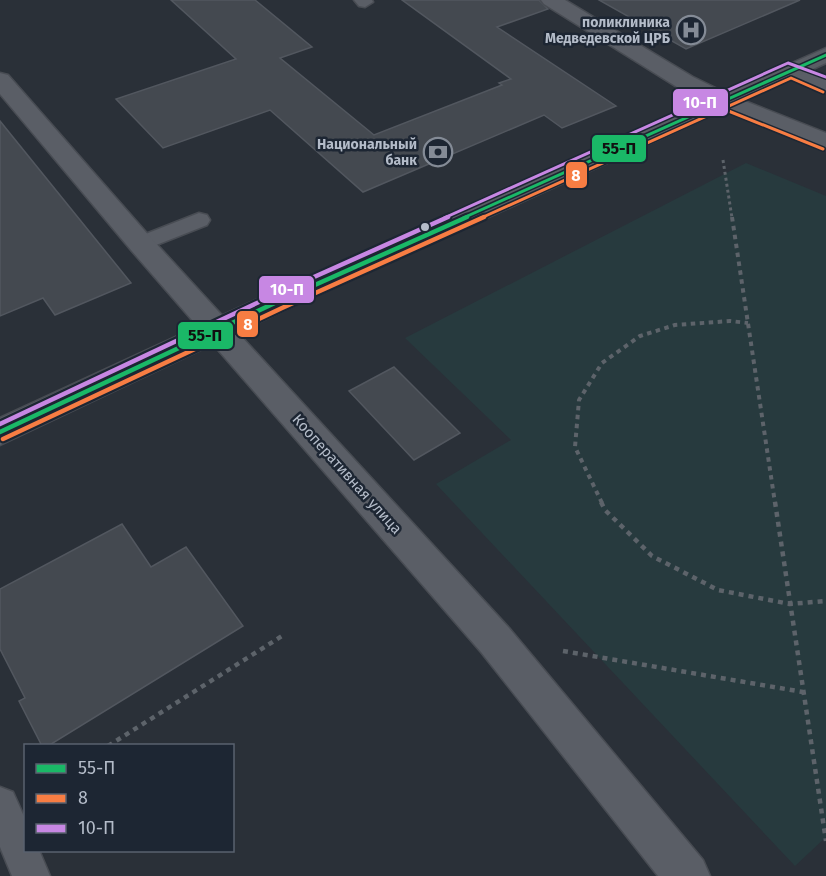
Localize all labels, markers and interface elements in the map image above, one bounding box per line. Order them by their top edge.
place label: поликлиника Медведевской ЦРБ [545,14,671,47]
hospital icon: поликлиника Медведевской ЦРБ [675,14,707,46]
line badge: 10-П [672,88,729,117]
text: 10-П [683,93,717,112]
line badge: 55-П [591,134,647,163]
place label: Национальный банк [317,136,417,169]
bank icon: Национальный банк [422,136,454,168]
text: 55-П [602,139,636,158]
line badge: 8 [565,161,588,189]
text: 8 [571,166,581,185]
unlabelled marker [419,221,431,233]
line badge: 10-П [258,275,315,304]
text: 10-П [270,280,304,299]
line badge: 8 [236,310,259,338]
text: 8 [243,315,253,334]
line badge: 55-П [177,321,234,350]
text: 55-П [188,326,222,345]
street label: Кооперативная улица [288,410,406,538]
legend [24,744,234,852]
text: 55-П [78,757,115,779]
text: 8 [78,787,88,809]
text: 10-П [78,817,115,839]

